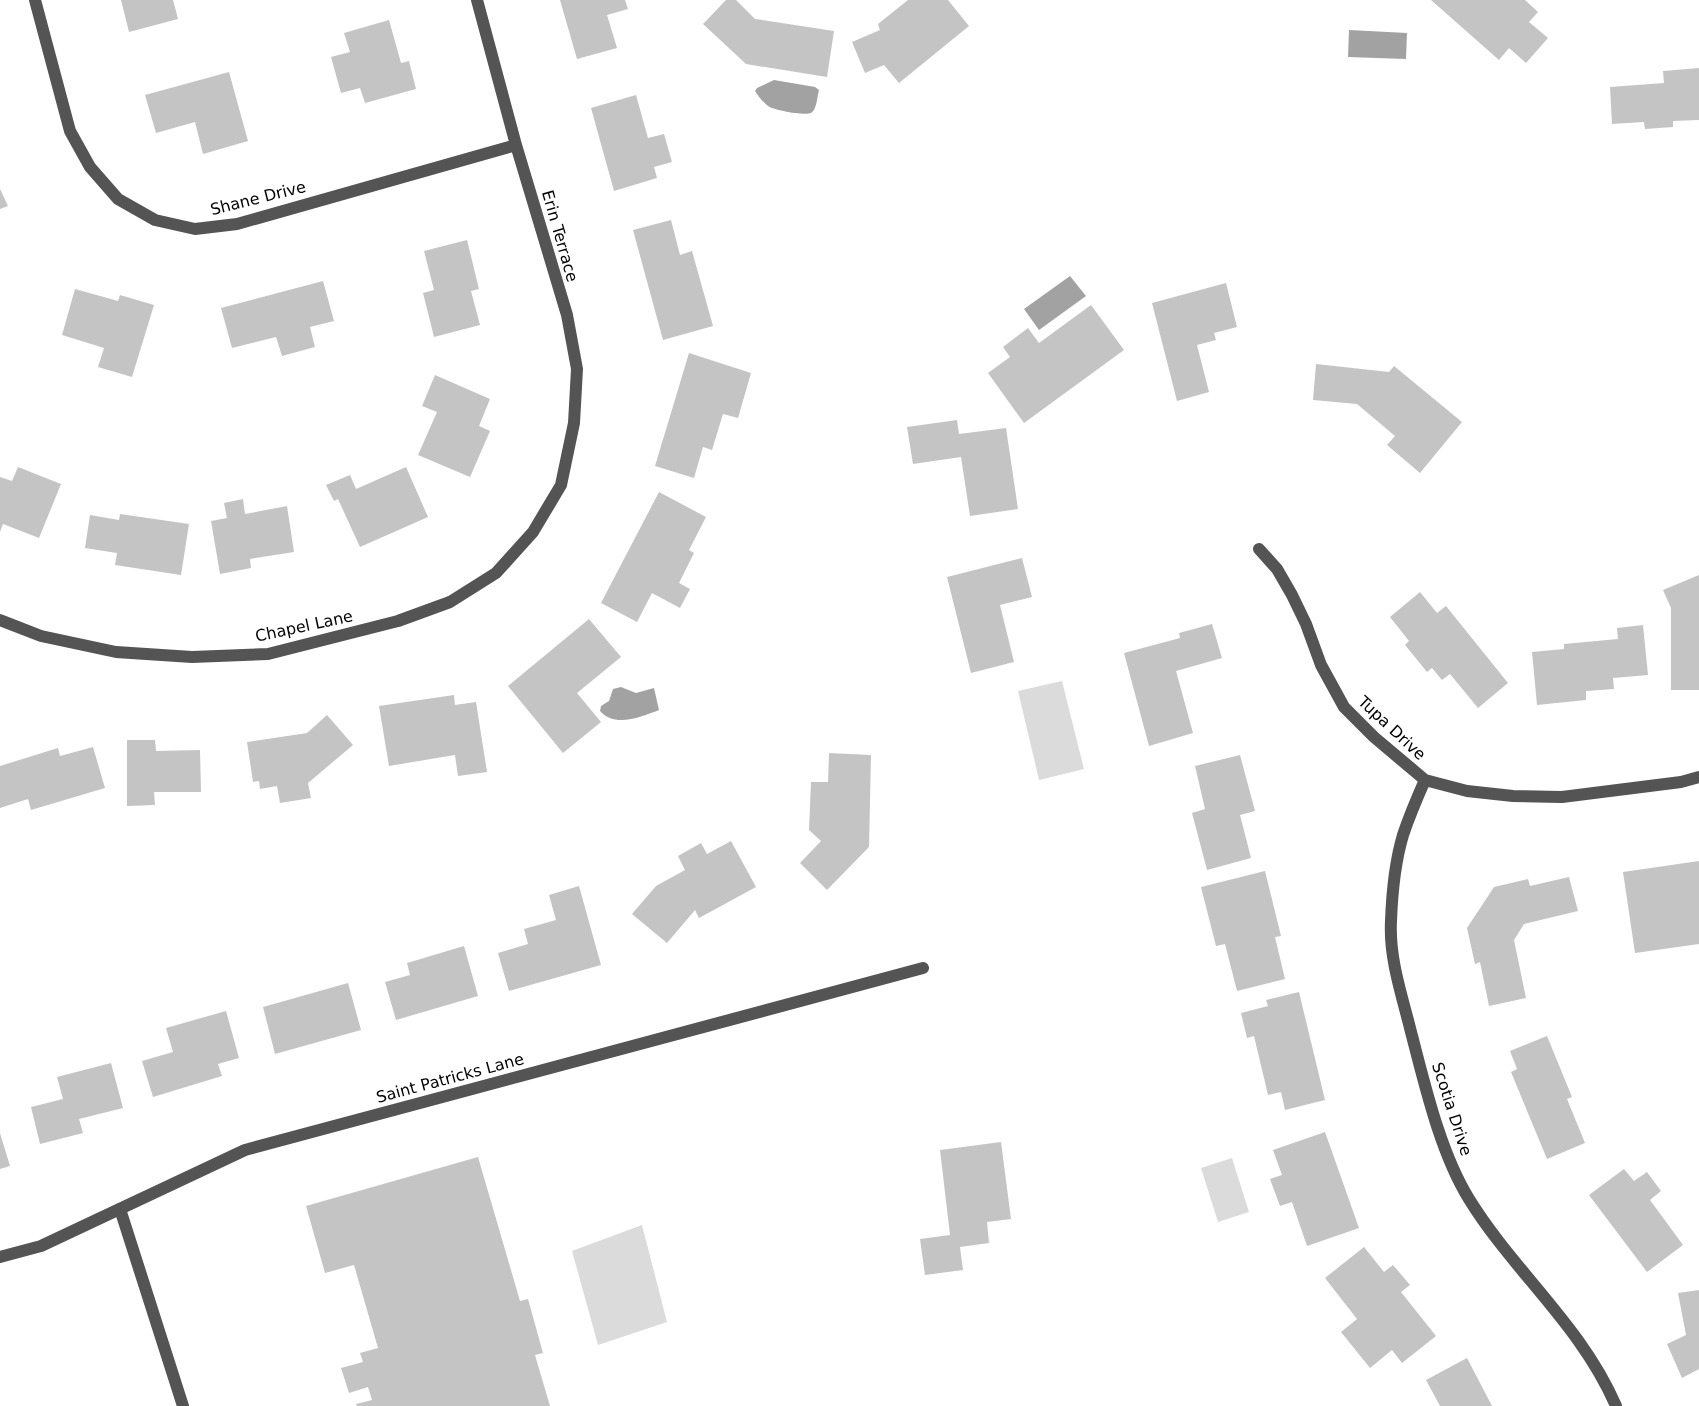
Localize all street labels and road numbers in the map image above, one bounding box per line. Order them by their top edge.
street label: Shane Drive [208,177,308,219]
street label: Erin Terrace [538,188,582,284]
street label: Chapel Lane [253,606,355,646]
street label: Tupa Drive [1354,691,1430,764]
street label: Saint Patricks Lane [374,1049,526,1107]
street label: Scotia Drive [1428,1060,1476,1158]

